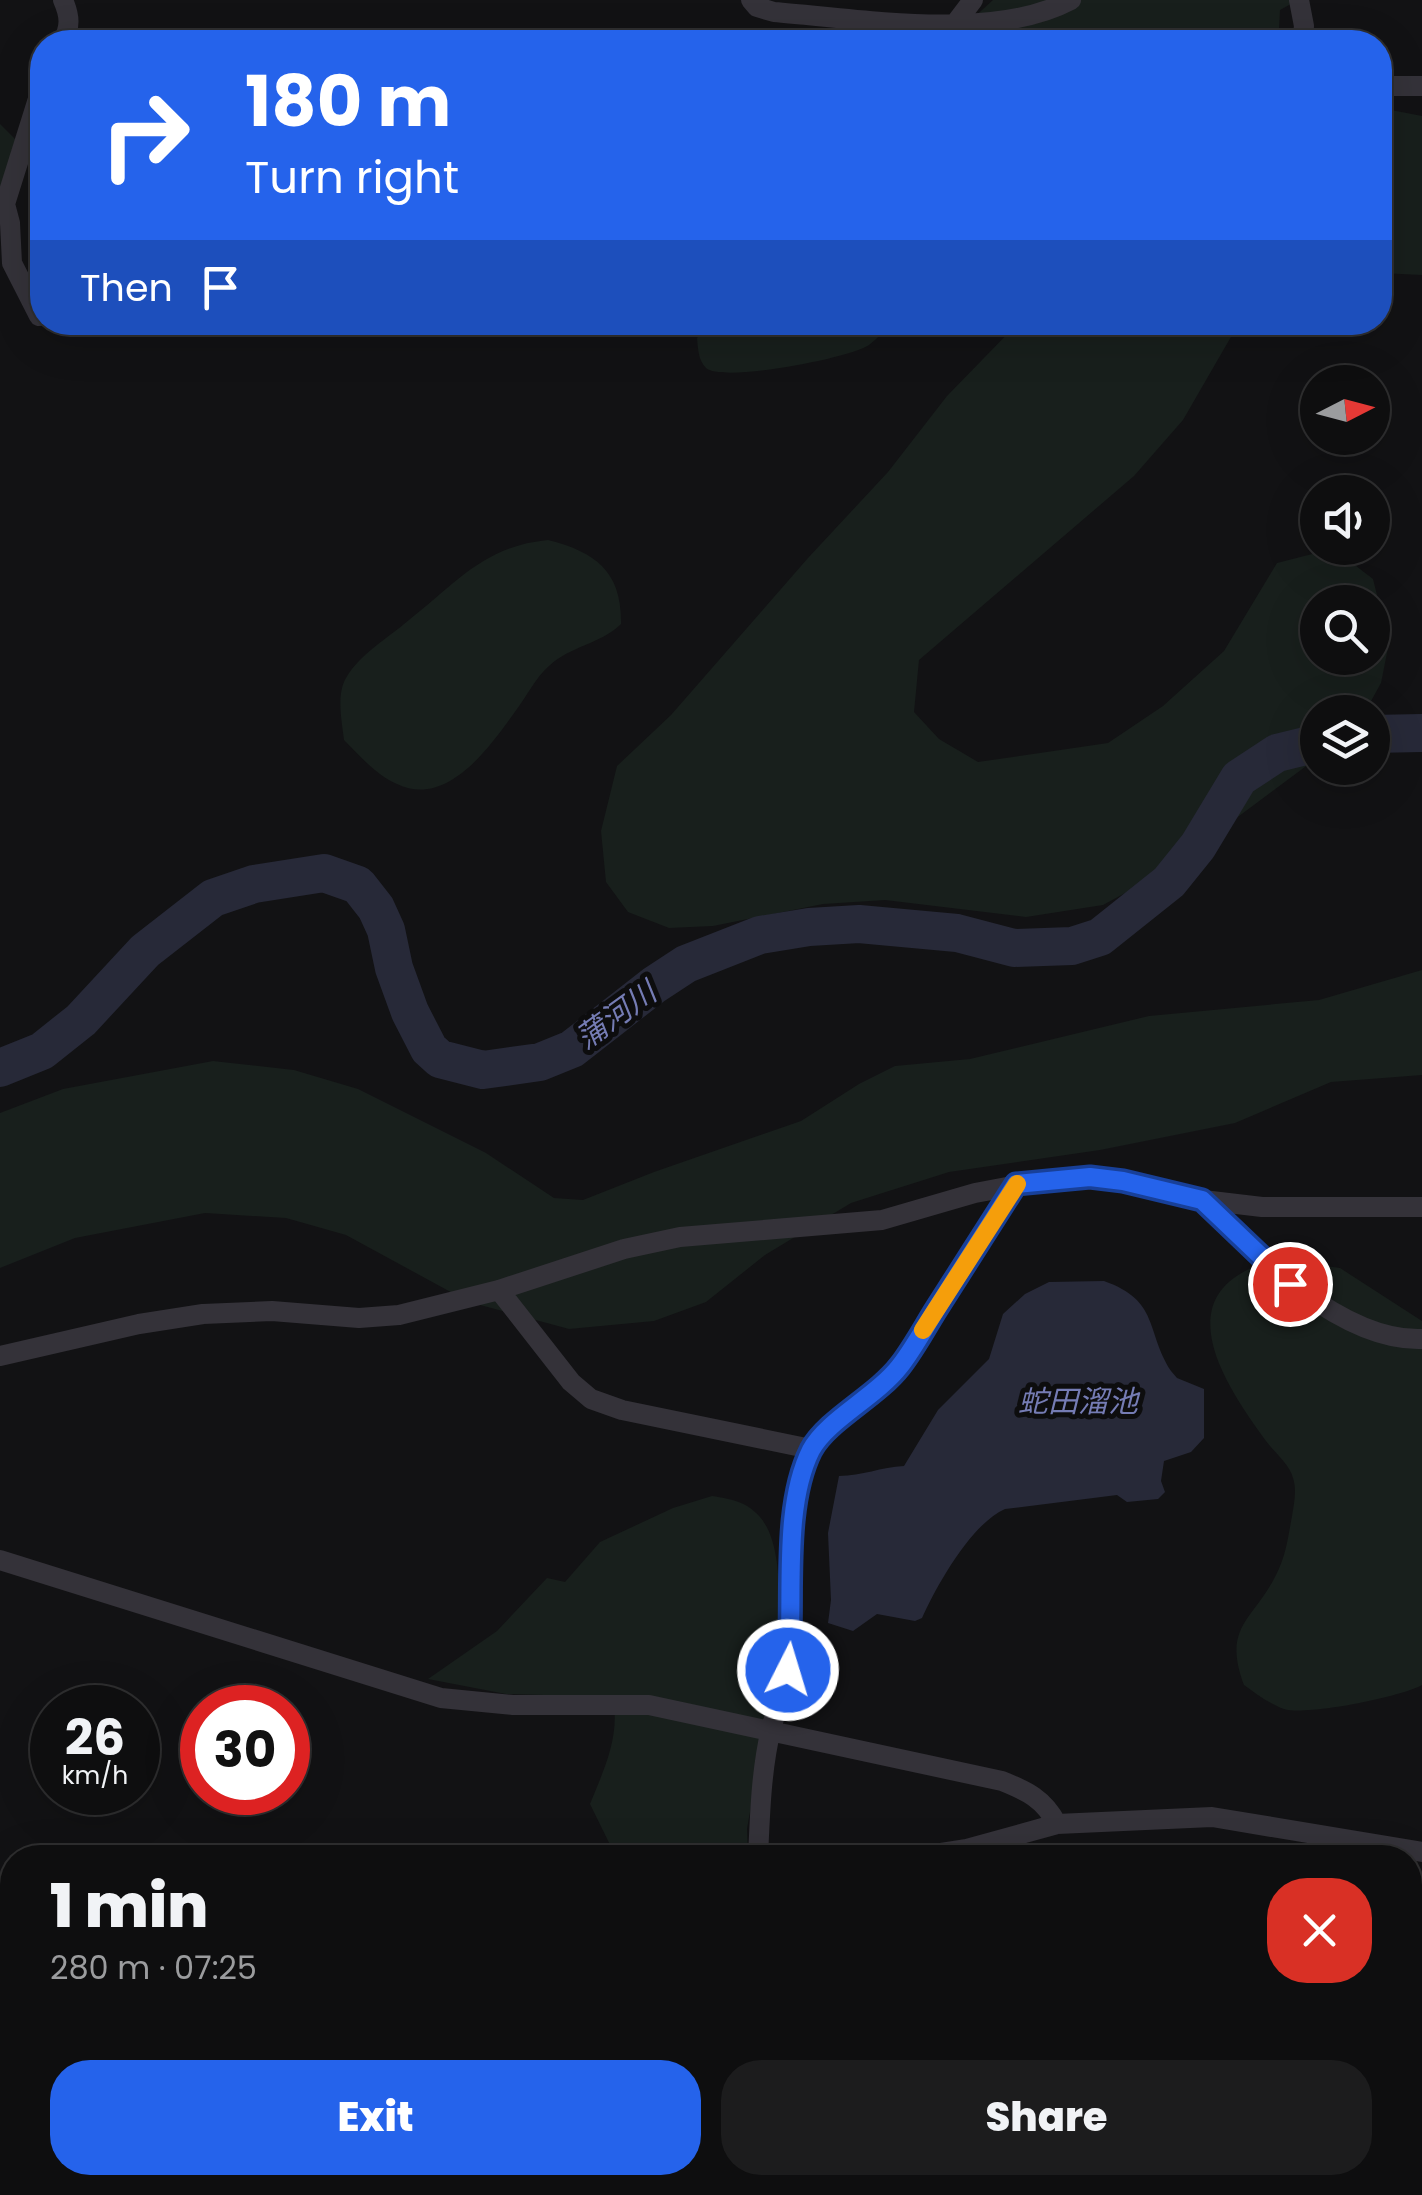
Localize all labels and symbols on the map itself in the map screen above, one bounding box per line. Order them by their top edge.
north arrow [1300,365,1390,455]
water label: 蒲河川 [567,969,667,1059]
pin [1248,1242,1333,1327]
water label: 蛇田溜池 [1018,1380,1141,1423]
position arrow [736,1618,840,1722]
speed limit sign: 30 [180,1685,310,1815]

